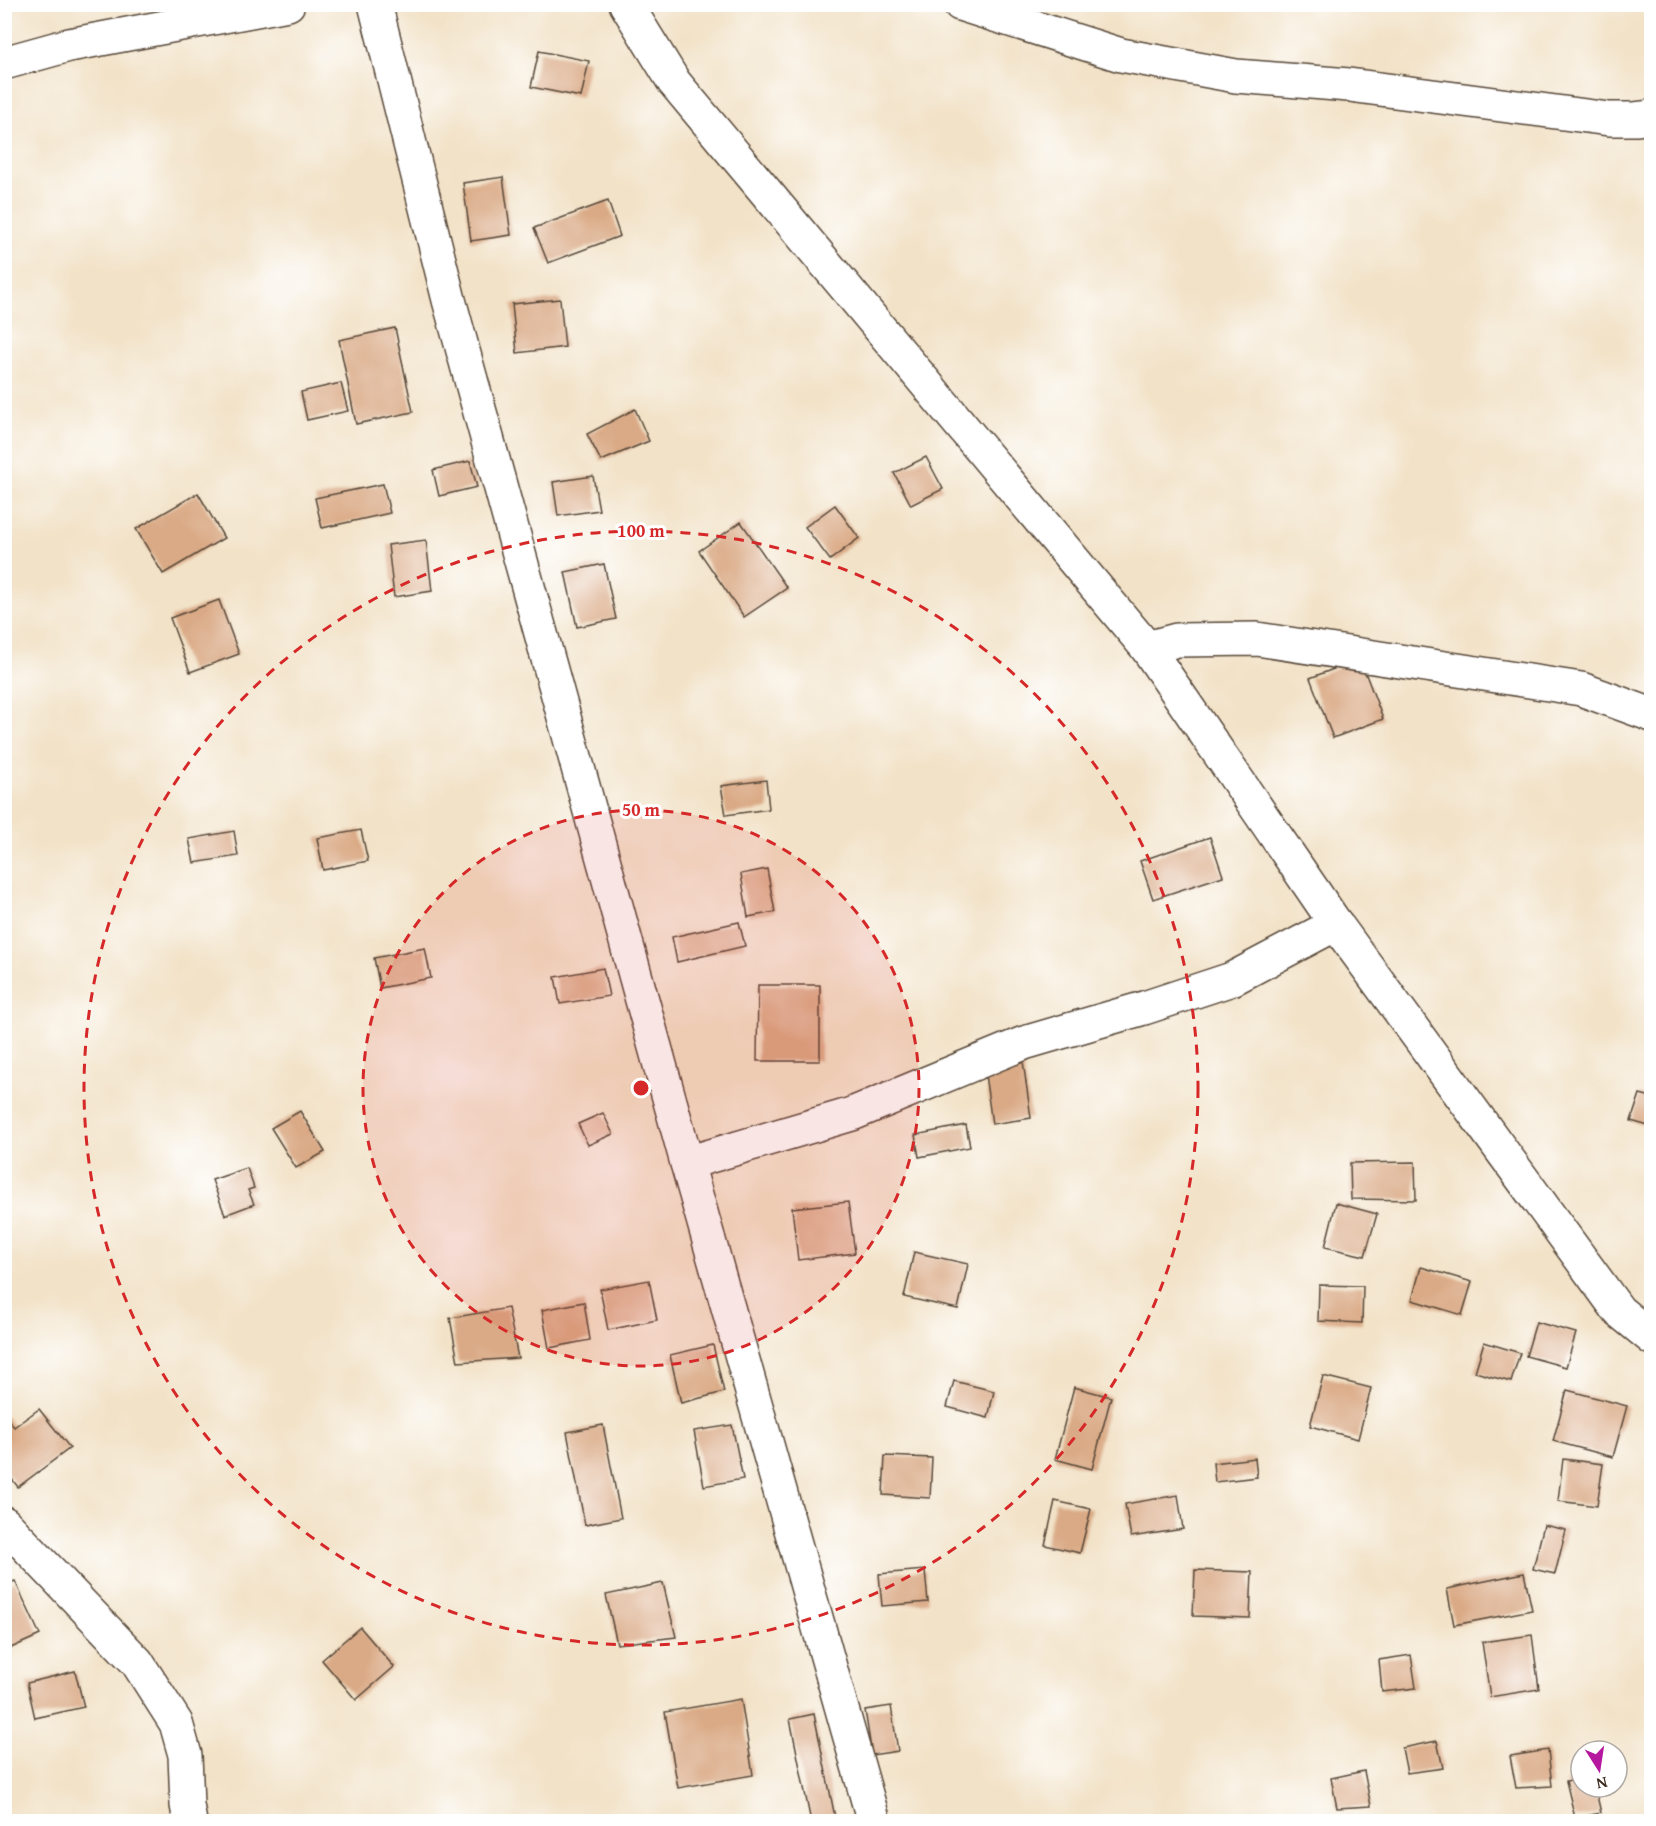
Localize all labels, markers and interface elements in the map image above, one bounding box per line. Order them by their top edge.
text: 100 m [617,517,665,544]
text: 50 m [622,796,661,823]
centre of rings [631,1078,651,1098]
north arrow [1569,1739,1629,1799]
text: N [1594,1771,1610,1797]

